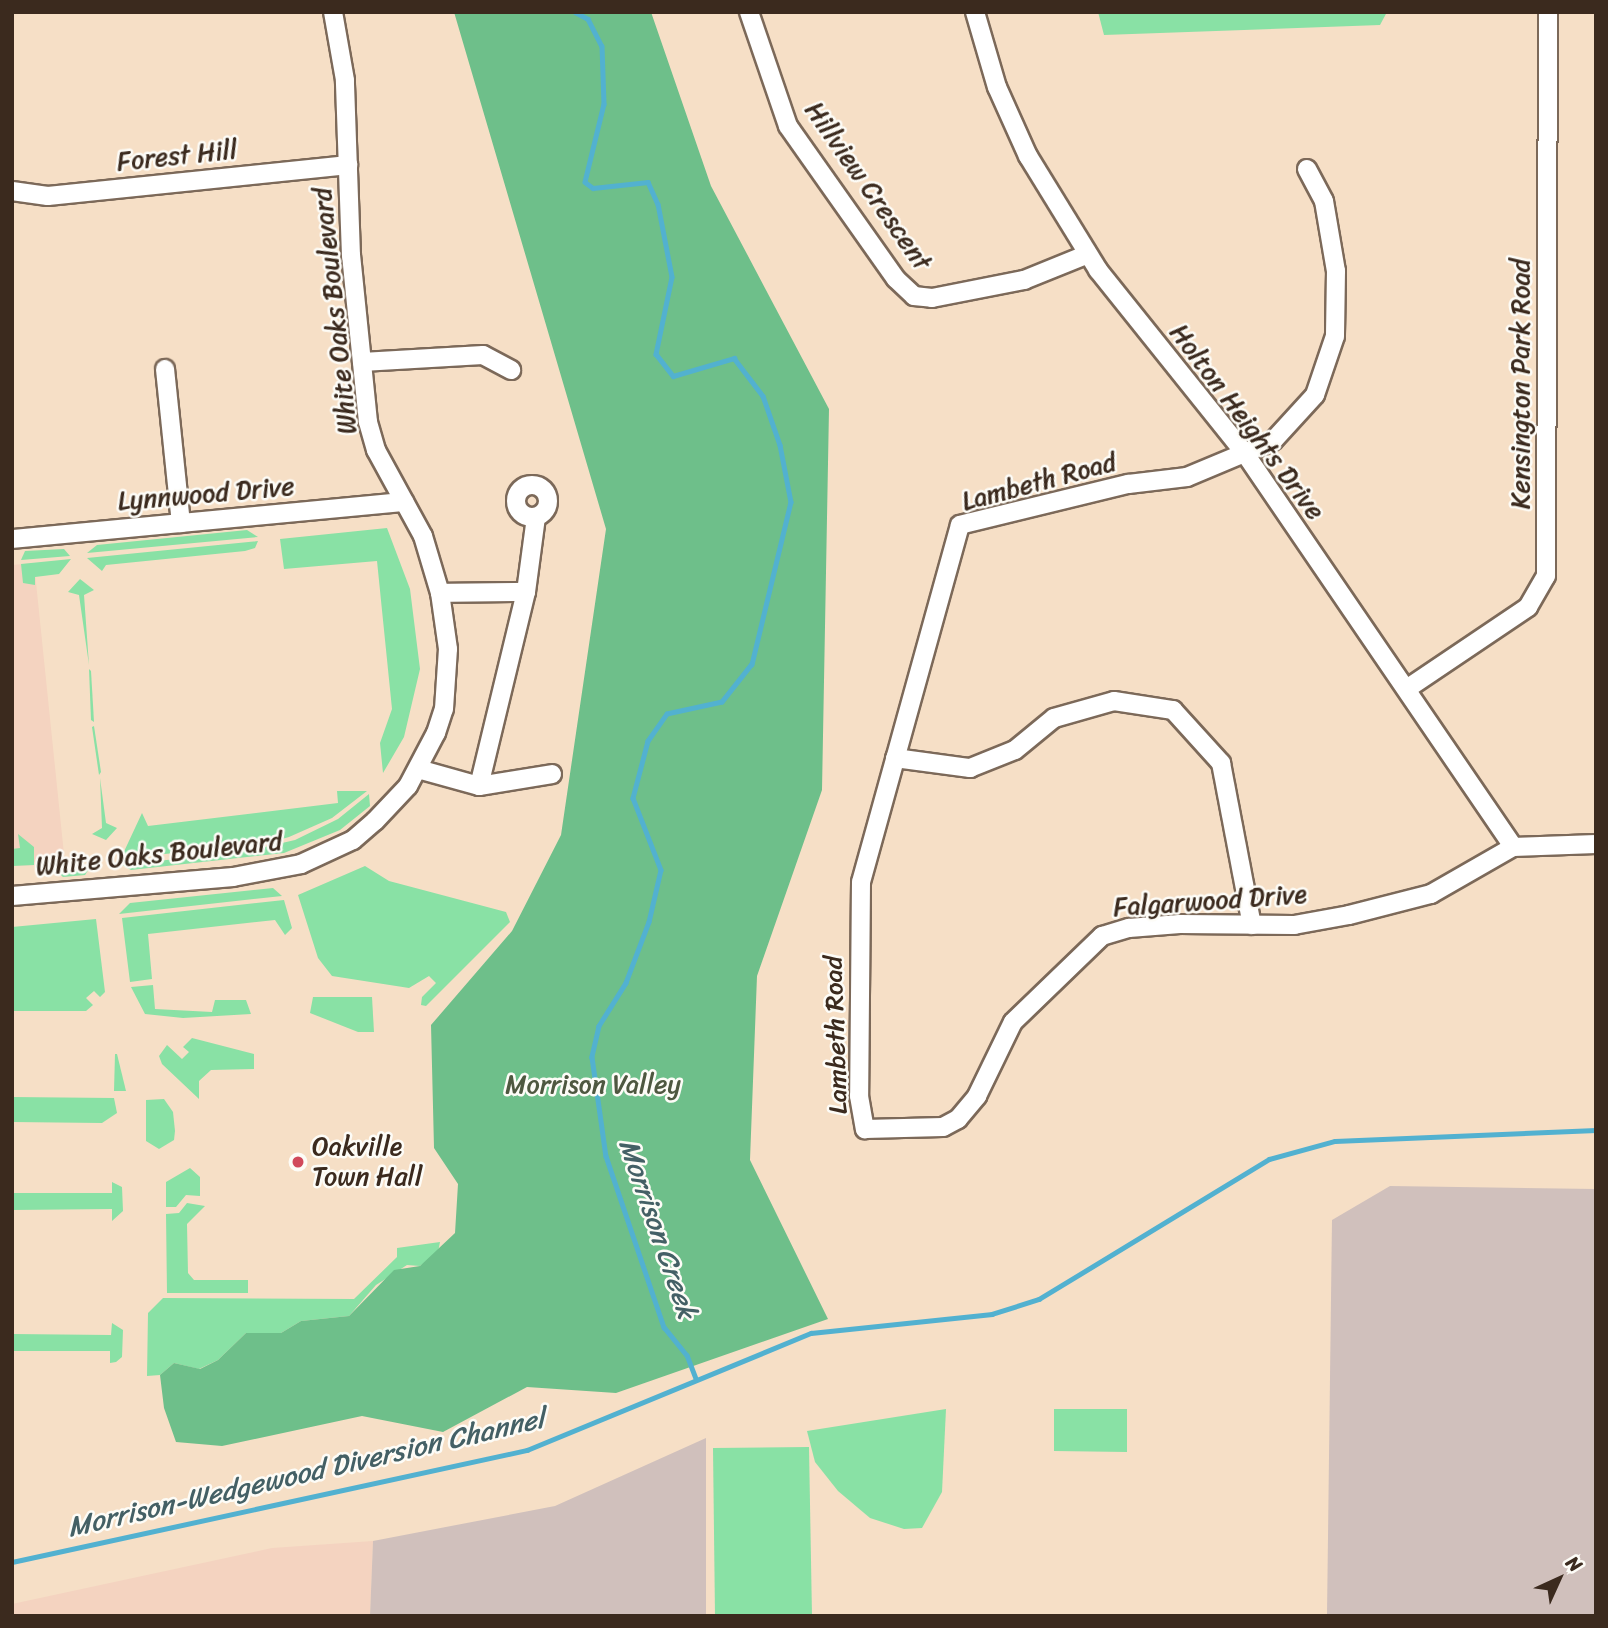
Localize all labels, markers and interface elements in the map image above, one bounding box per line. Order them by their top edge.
street label: Hillview Crescent [798,95,938,277]
street label: Forest Hill [115,134,239,178]
street label: White Oaks Boulevard [307,186,363,436]
street label: Kensington Park Road [1505,259,1537,509]
street label: Holton Heights Drive [1163,317,1331,527]
street label: Lambeth Road [958,446,1120,518]
street label: Lynnwood Drive [116,471,296,517]
street label: White Oaks Boulevard [34,826,284,882]
street label: Falgarwood Drive [1112,879,1308,923]
street label: Lambeth Road [818,955,854,1115]
park label: Morrison Valley [505,1069,681,1101]
place label: Oakville Town Hall [312,1131,422,1192]
water label: Morrison Creek [611,1135,705,1323]
marker: Oakville Town Hall [290,1154,306,1170]
water label: Morrison-Wedgewood Diversion Channel [64,1402,548,1544]
north arrow [1524,1544,1594,1614]
text: N [1558,1547,1591,1580]

